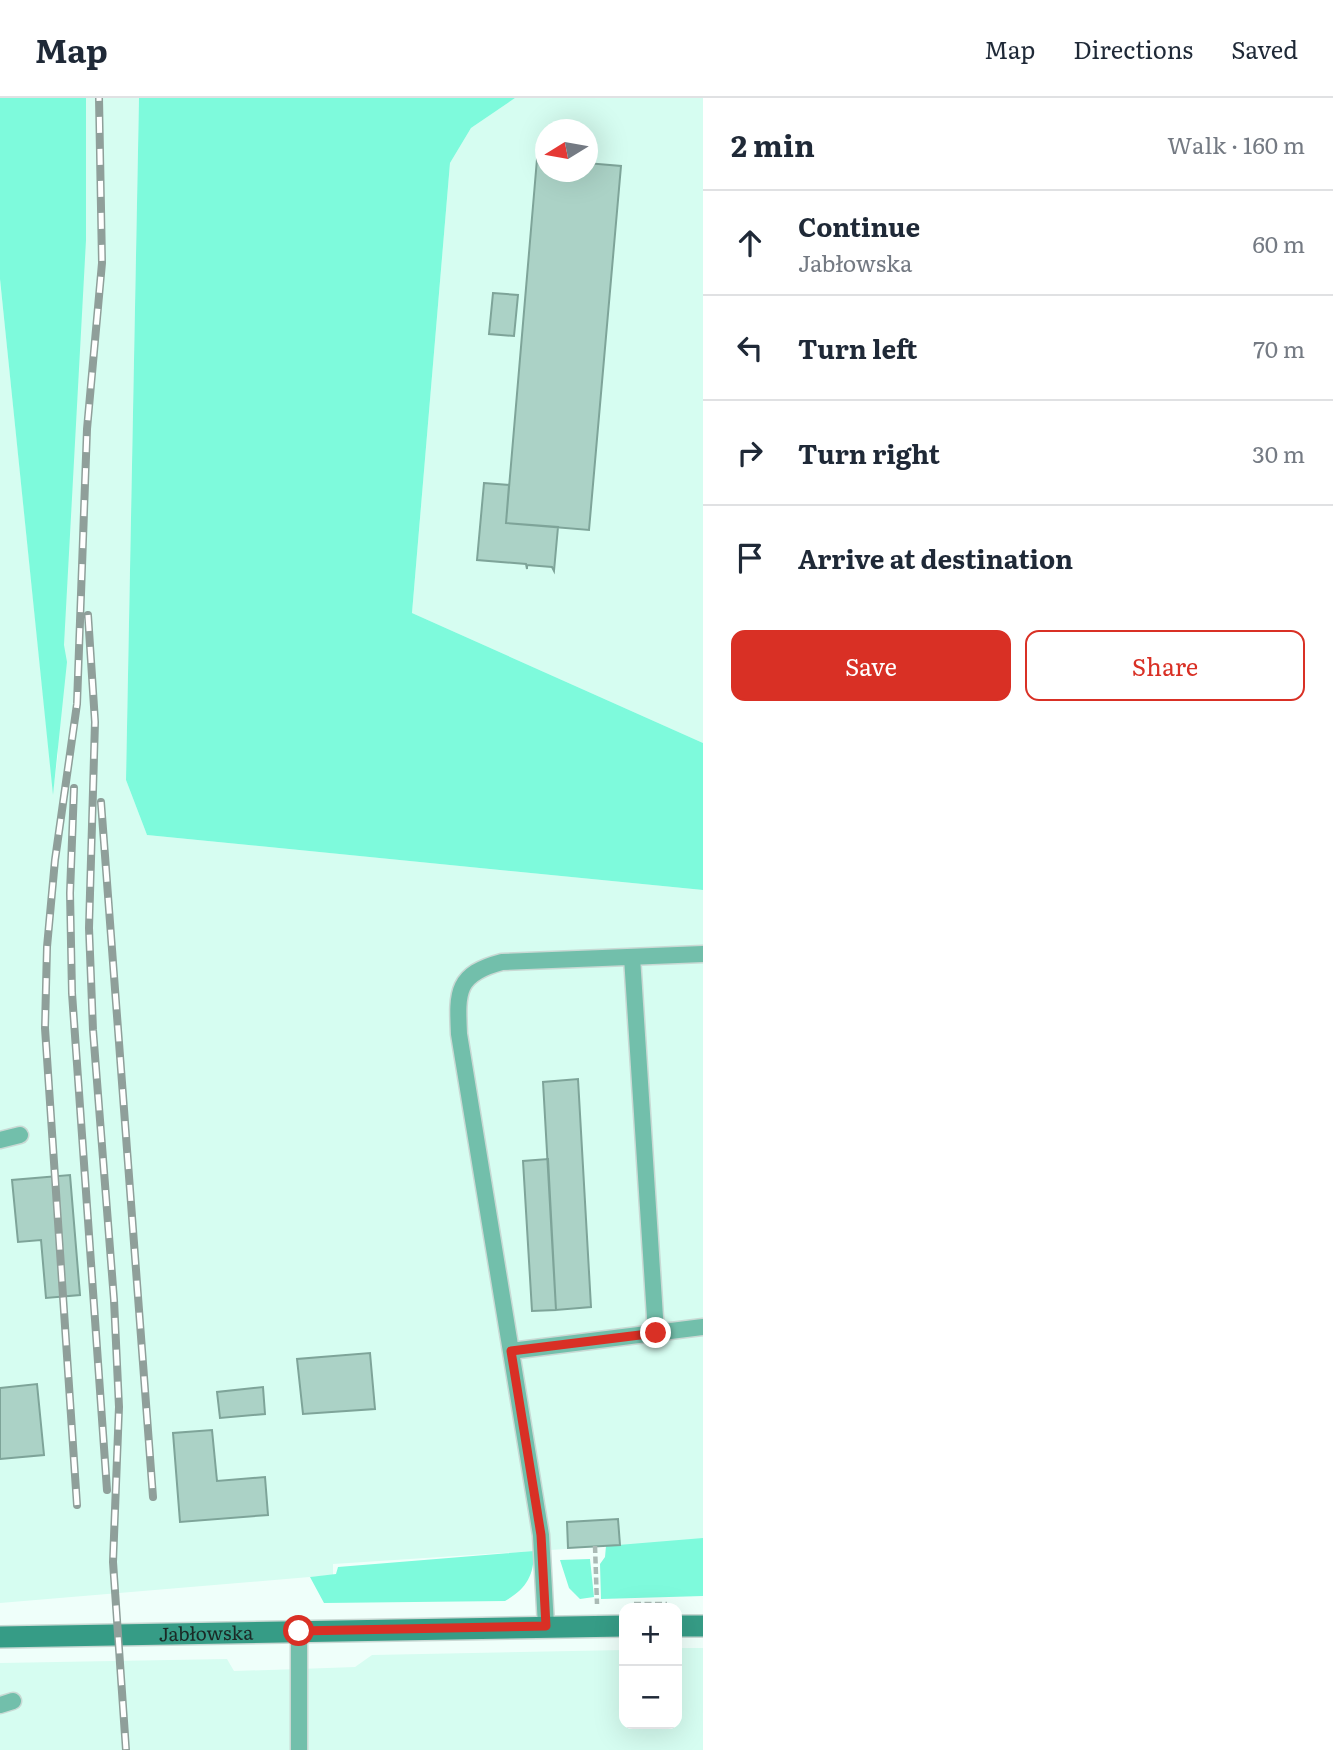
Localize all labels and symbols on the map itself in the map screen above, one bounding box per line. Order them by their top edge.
north arrow [535,119,598,182]
route end [640,1317,671,1348]
route start [283,1615,314,1646]
street label: Jabłowska [158,1618,254,1647]

